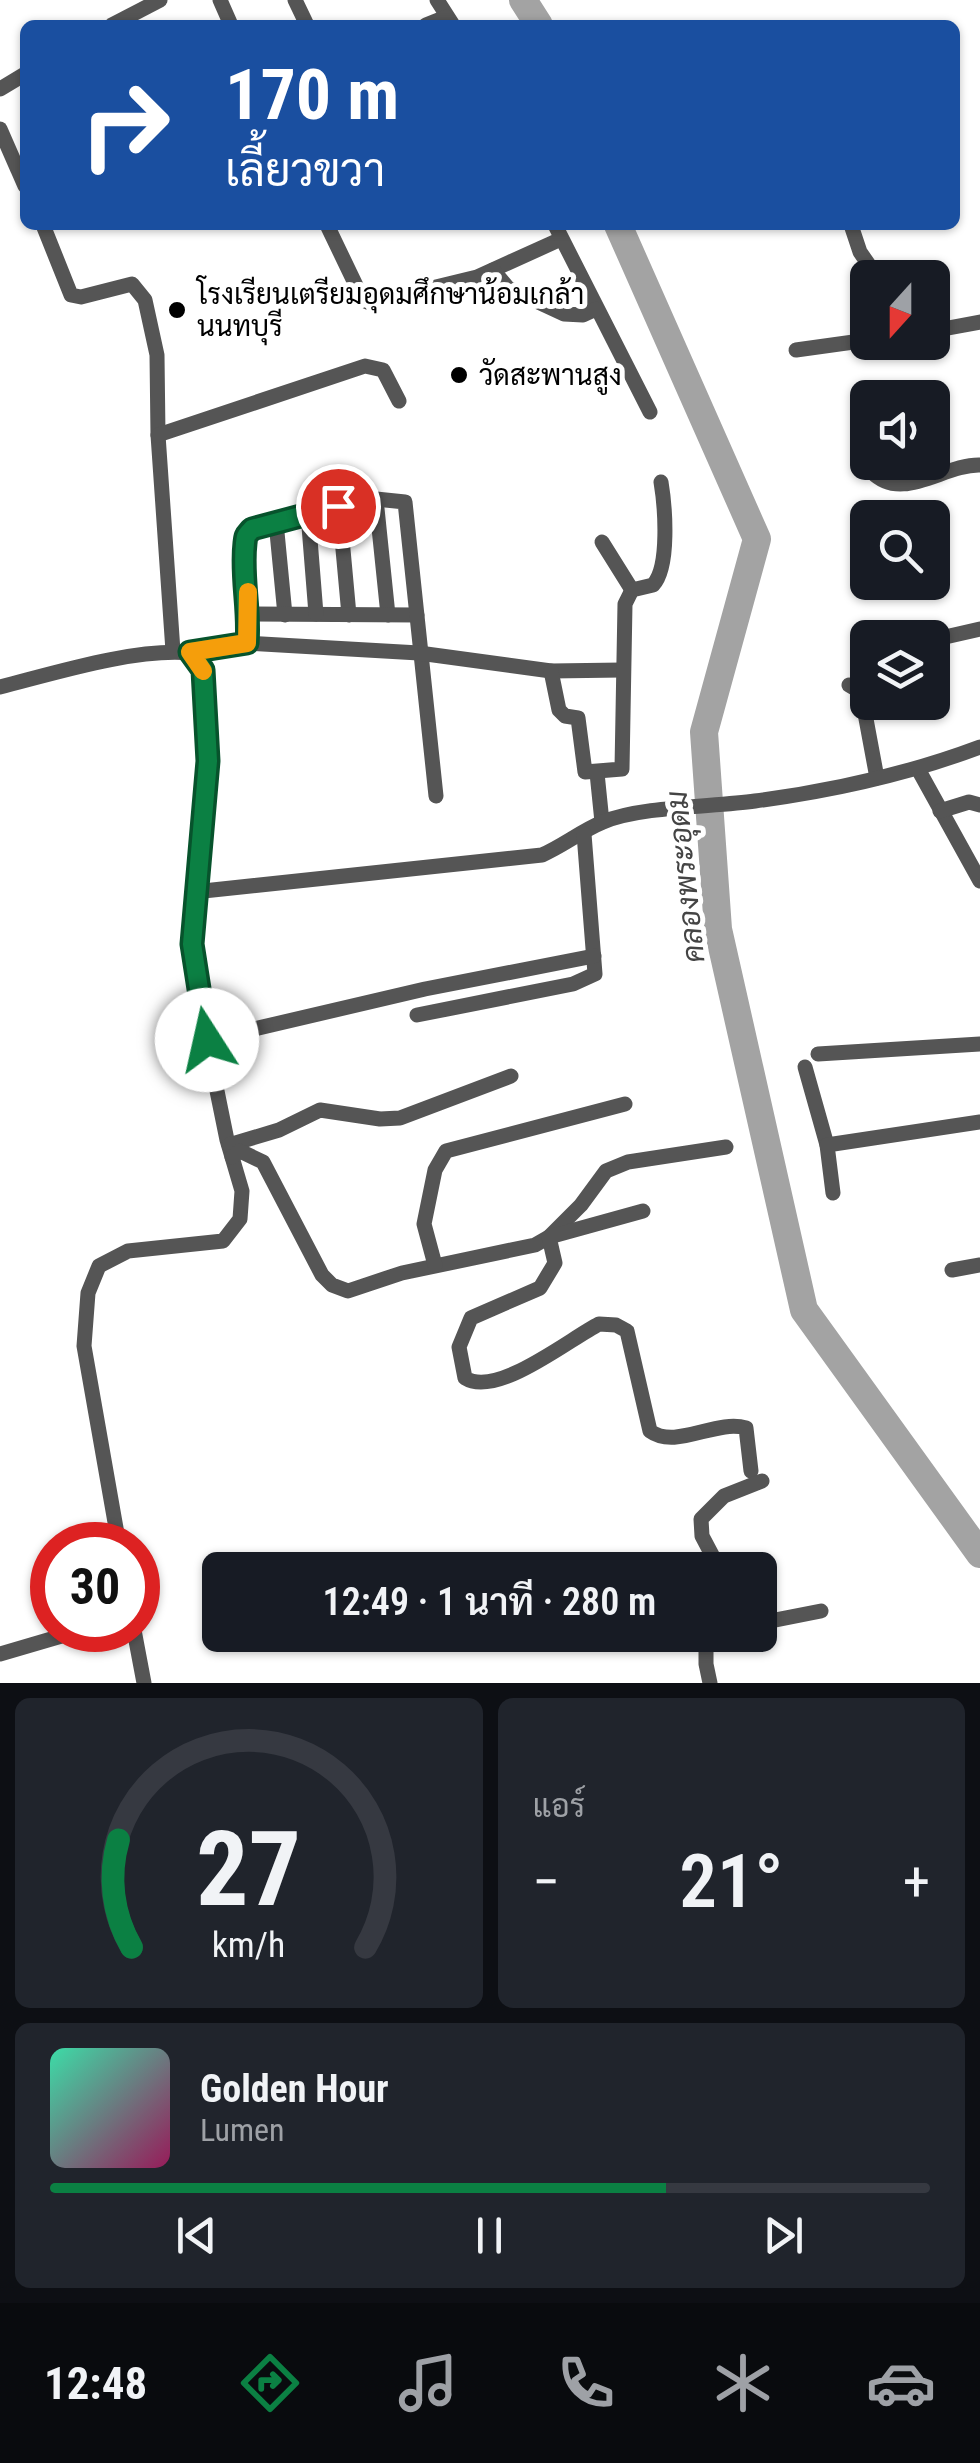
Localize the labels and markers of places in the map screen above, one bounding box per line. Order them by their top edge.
place label: โรงเรียนเตรียมอุดมศึกษาน้อมเกล้า นนทบุรี [195,275,584,346]
marker: โรงเรียนเตรียมอุดมศึกษาน้อมเกล้า นนทบุรี [166,299,188,321]
place label: วัดสะพานสูง [479,357,622,395]
marker: วัดสะพานสูง [448,364,470,386]
pin [296,464,381,549]

